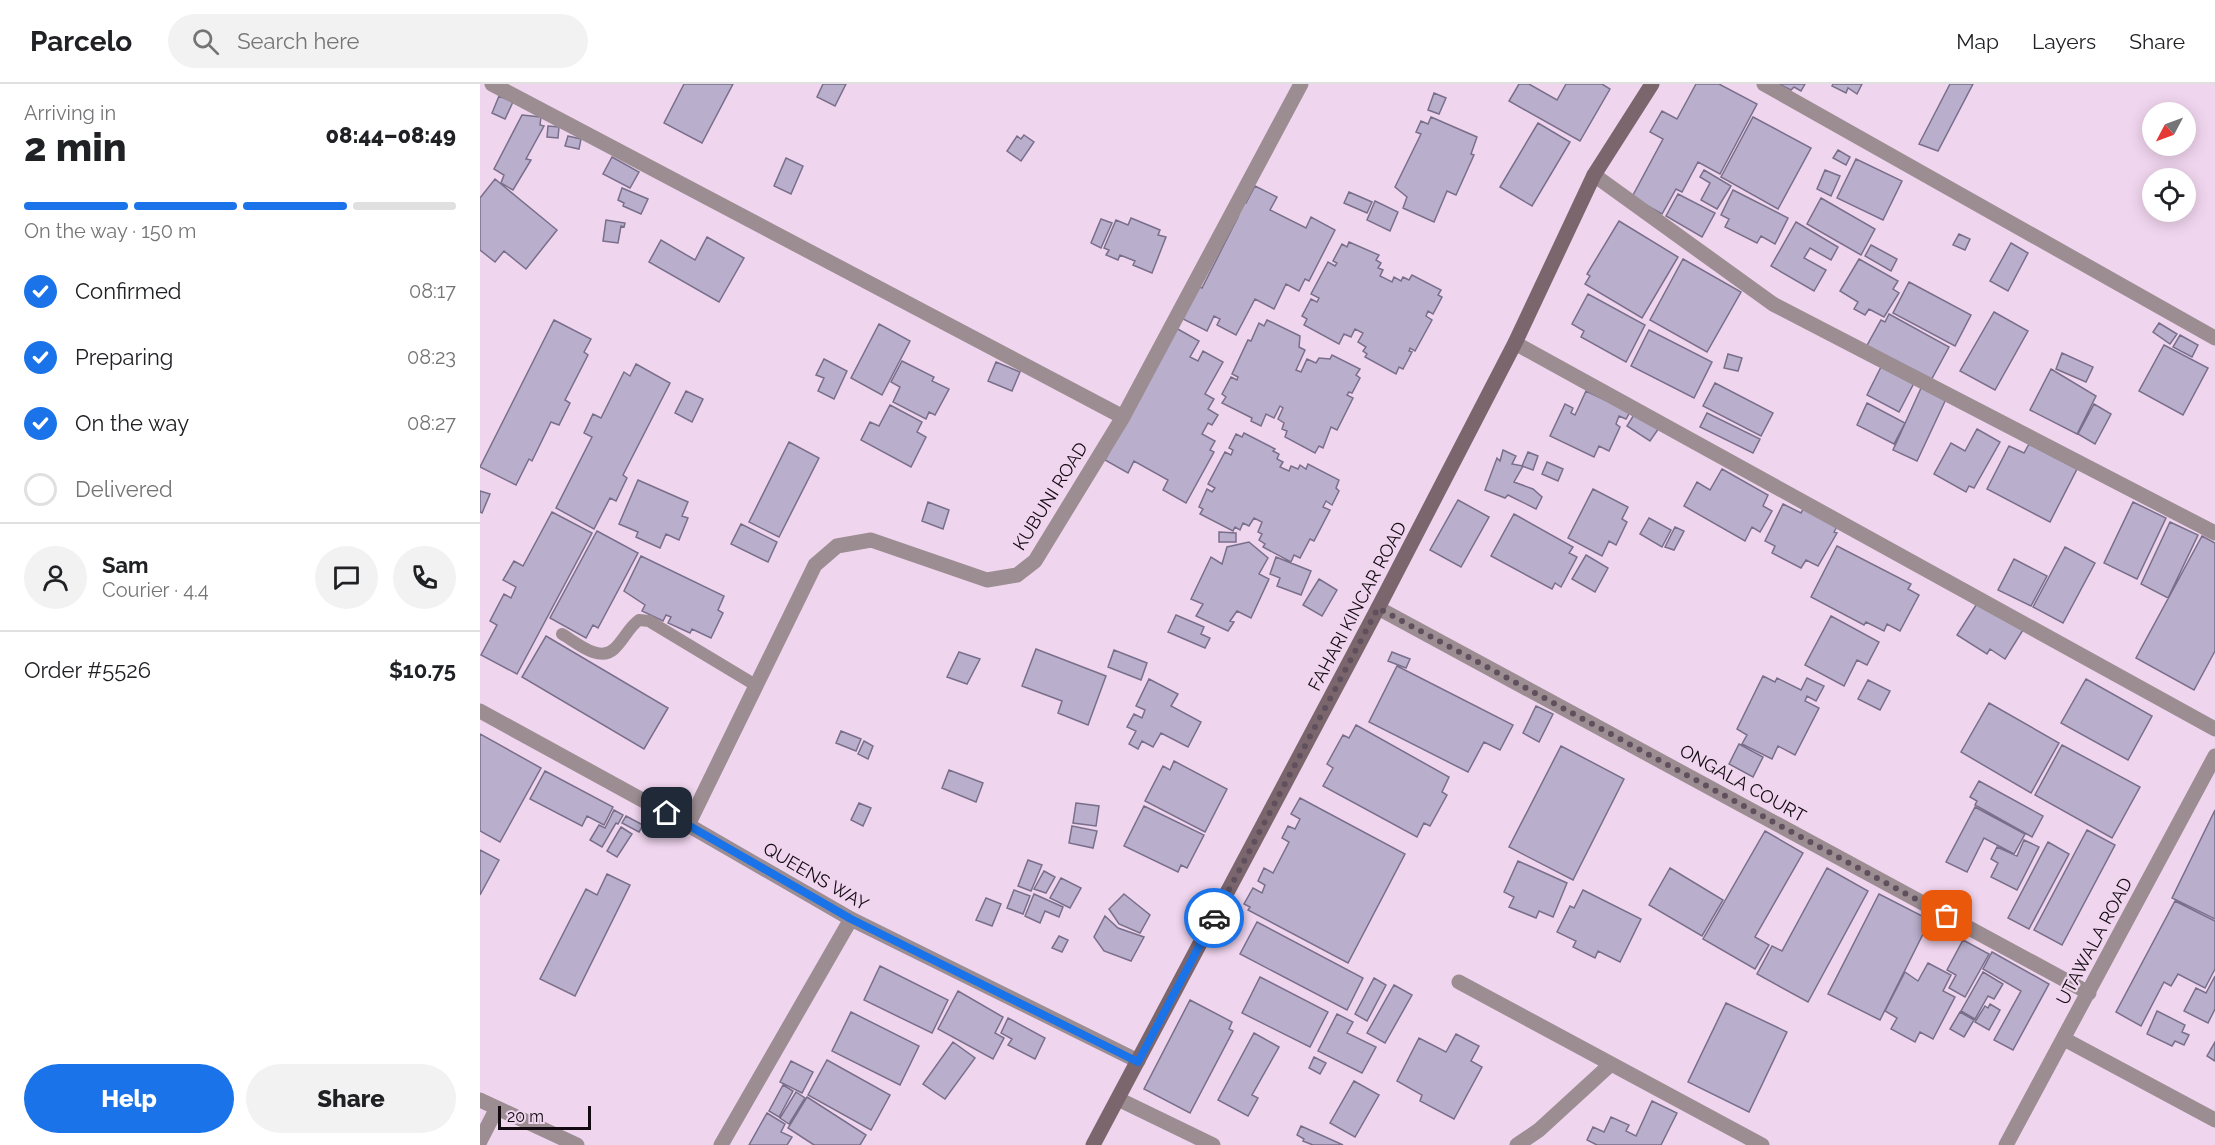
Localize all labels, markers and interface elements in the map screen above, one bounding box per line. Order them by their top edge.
search box [168,14,588,68]
text: Parcelo [30,25,132,58]
icon: search [189,25,222,58]
text: Search here [237,28,359,54]
text: Map [1956,29,1999,54]
text: Layers [2032,29,2096,54]
text: Share [2129,29,2185,54]
text: Arriving in [24,101,116,125]
north arrow [2142,102,2196,156]
map controls [2142,102,2196,222]
text: 08:44–08:49 [326,122,456,148]
text: 2 min [24,124,127,170]
button: locate [2142,168,2196,222]
text: On the way · 150 m [24,219,196,243]
icon: check [24,275,57,308]
text: Confirmed [75,278,182,304]
text: 08:17 [409,279,456,303]
icon: check [24,341,57,374]
text: Preparing [75,344,173,370]
text: 08:23 [407,345,456,369]
icon: check [24,407,57,440]
text: On the way [75,410,189,436]
text: 08:27 [407,411,456,435]
street label: KUBUNI ROAD [1008,438,1092,554]
text: Delivered [75,476,173,502]
street label: FAHARI KINCAR ROAD [1304,518,1411,694]
button: person [24,546,87,609]
button: chat [315,546,378,609]
button: phone [393,546,456,609]
text: Sam [102,552,149,578]
text: Courier · 4.4 [102,578,209,602]
text: Order #5526 [24,657,151,683]
text: $10.75 [389,657,456,683]
street label: ONGALA COURT [1676,740,1810,826]
pin [641,787,692,838]
icon: home [650,796,683,829]
street label: QUEENS WAY [760,837,873,915]
street label: UTAWALA ROAD [2052,874,2136,1008]
courier [1184,888,1244,948]
pin [1921,890,1972,941]
icon: bag [1930,899,1963,932]
icon: car [1198,902,1231,935]
button: Help [24,1064,234,1133]
button: Share [246,1064,456,1133]
scale bar [498,1103,591,1130]
text: 20 m [507,1107,544,1126]

